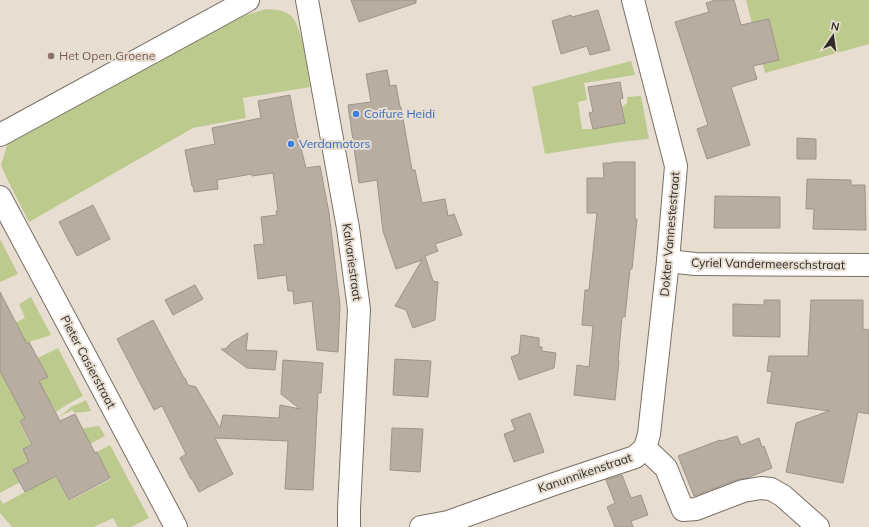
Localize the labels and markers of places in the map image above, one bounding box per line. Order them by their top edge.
place label: Het Open Groene [59,48,155,63]
marker: Het Open Groene [46,51,56,61]
place label: Coifure Heidi [364,106,435,121]
marker: Coifure Heidi [351,109,361,119]
place label: Verdamotors [299,136,370,151]
marker: Verdamotors [286,139,296,149]

